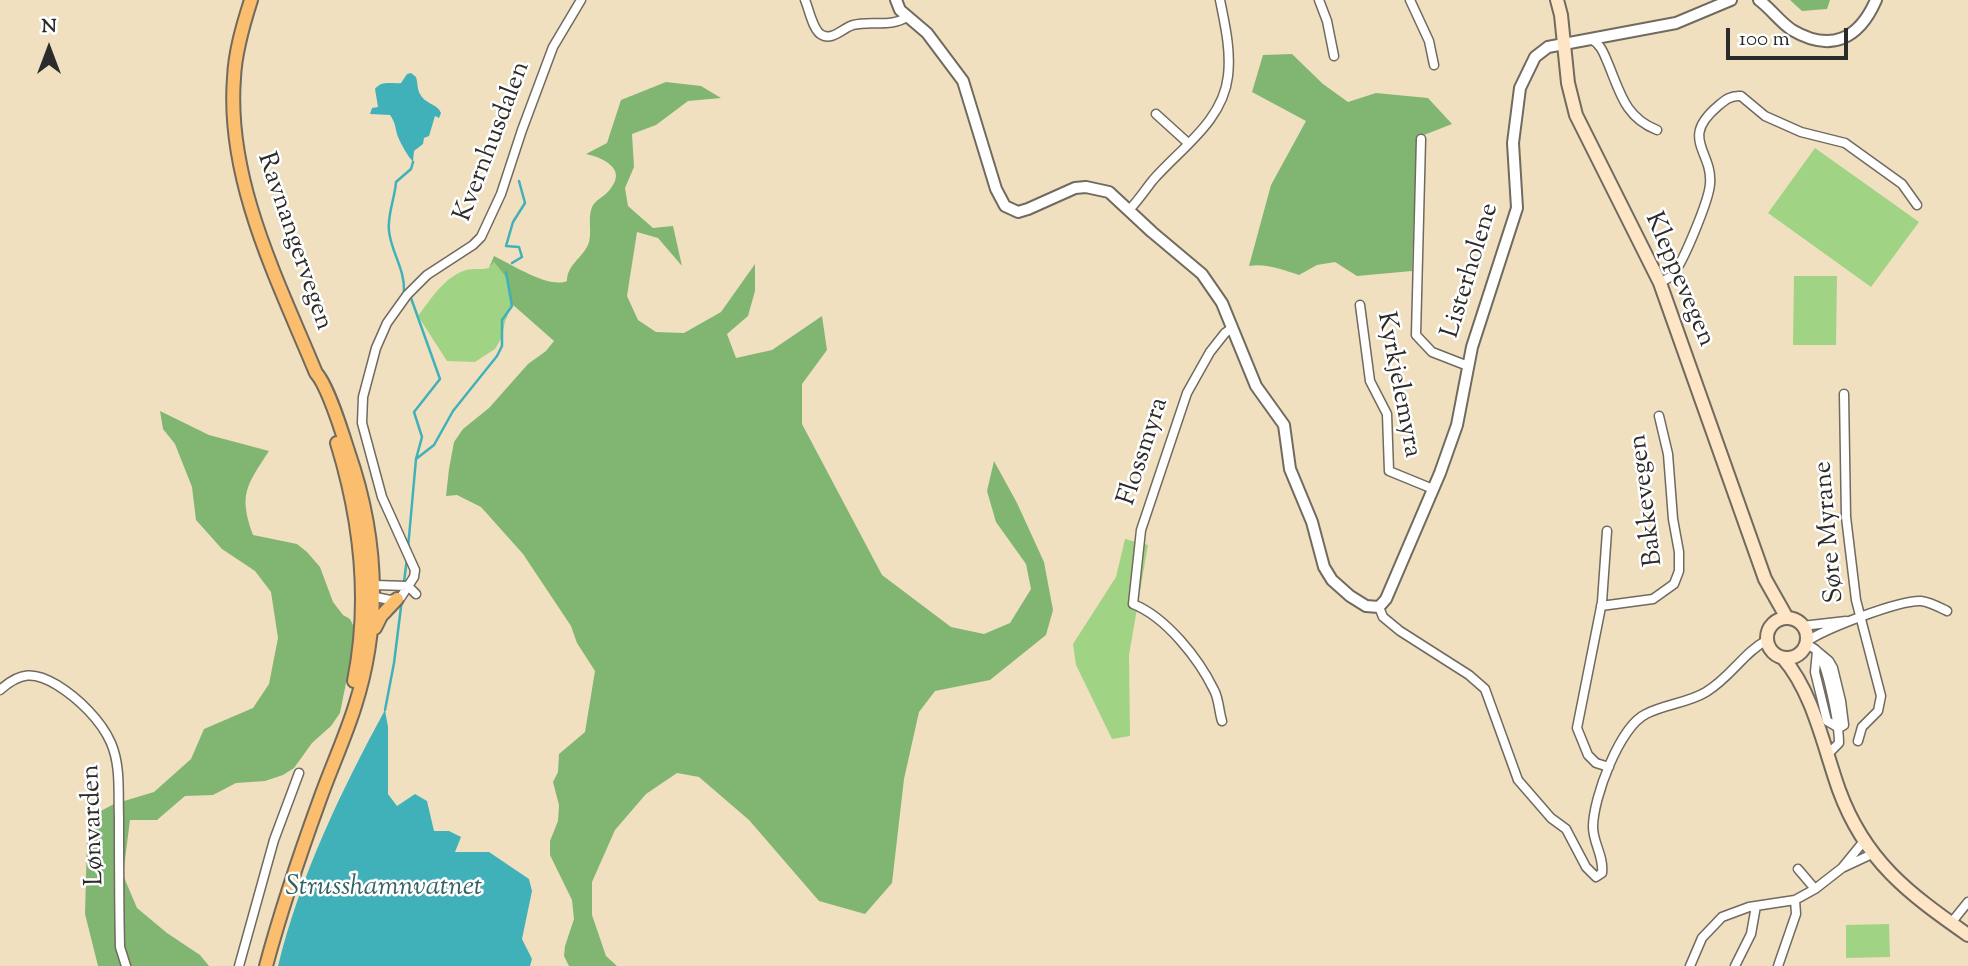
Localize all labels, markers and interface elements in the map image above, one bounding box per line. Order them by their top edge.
north arrow [14,14,84,84]
text: N [41,14,57,41]
scale bar [1730,14,1853,58]
text: 100 m [1739,25,1790,55]
street label: Kvernhusdalen [449,58,539,226]
street label: Ravnangervegen [248,149,338,335]
street label: Listerholene [1437,200,1507,342]
street label: Kleppevegen [1636,208,1720,352]
street label: Kyrkjelemyra [1368,310,1426,460]
street label: Flossmyra [1113,394,1177,510]
street label: Bakkevegen [1624,432,1672,568]
street label: Søre Myrane [1809,460,1853,604]
street label: Lønvarden [77,764,113,886]
water label: Strusshamnvatnet [286,872,482,906]

